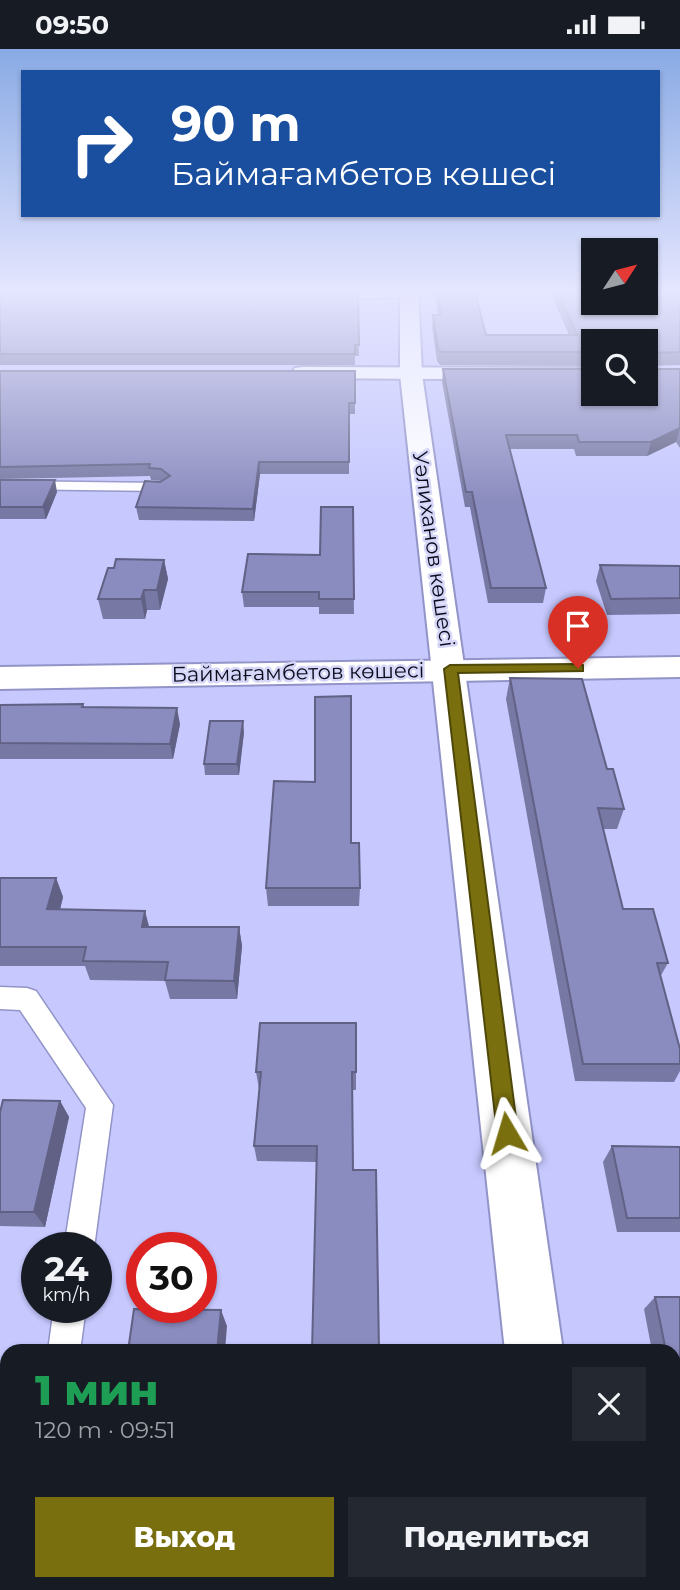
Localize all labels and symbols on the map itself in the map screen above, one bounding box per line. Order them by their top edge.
north arrow [581,238,658,315]
street label: Уәлиханов көшесі [408,449,460,649]
pin [548,596,608,668]
street label: Баймағамбетов көшесі [171,657,425,687]
position arrow [470,1096,544,1170]
speed limit sign: 30 [126,1232,217,1323]

